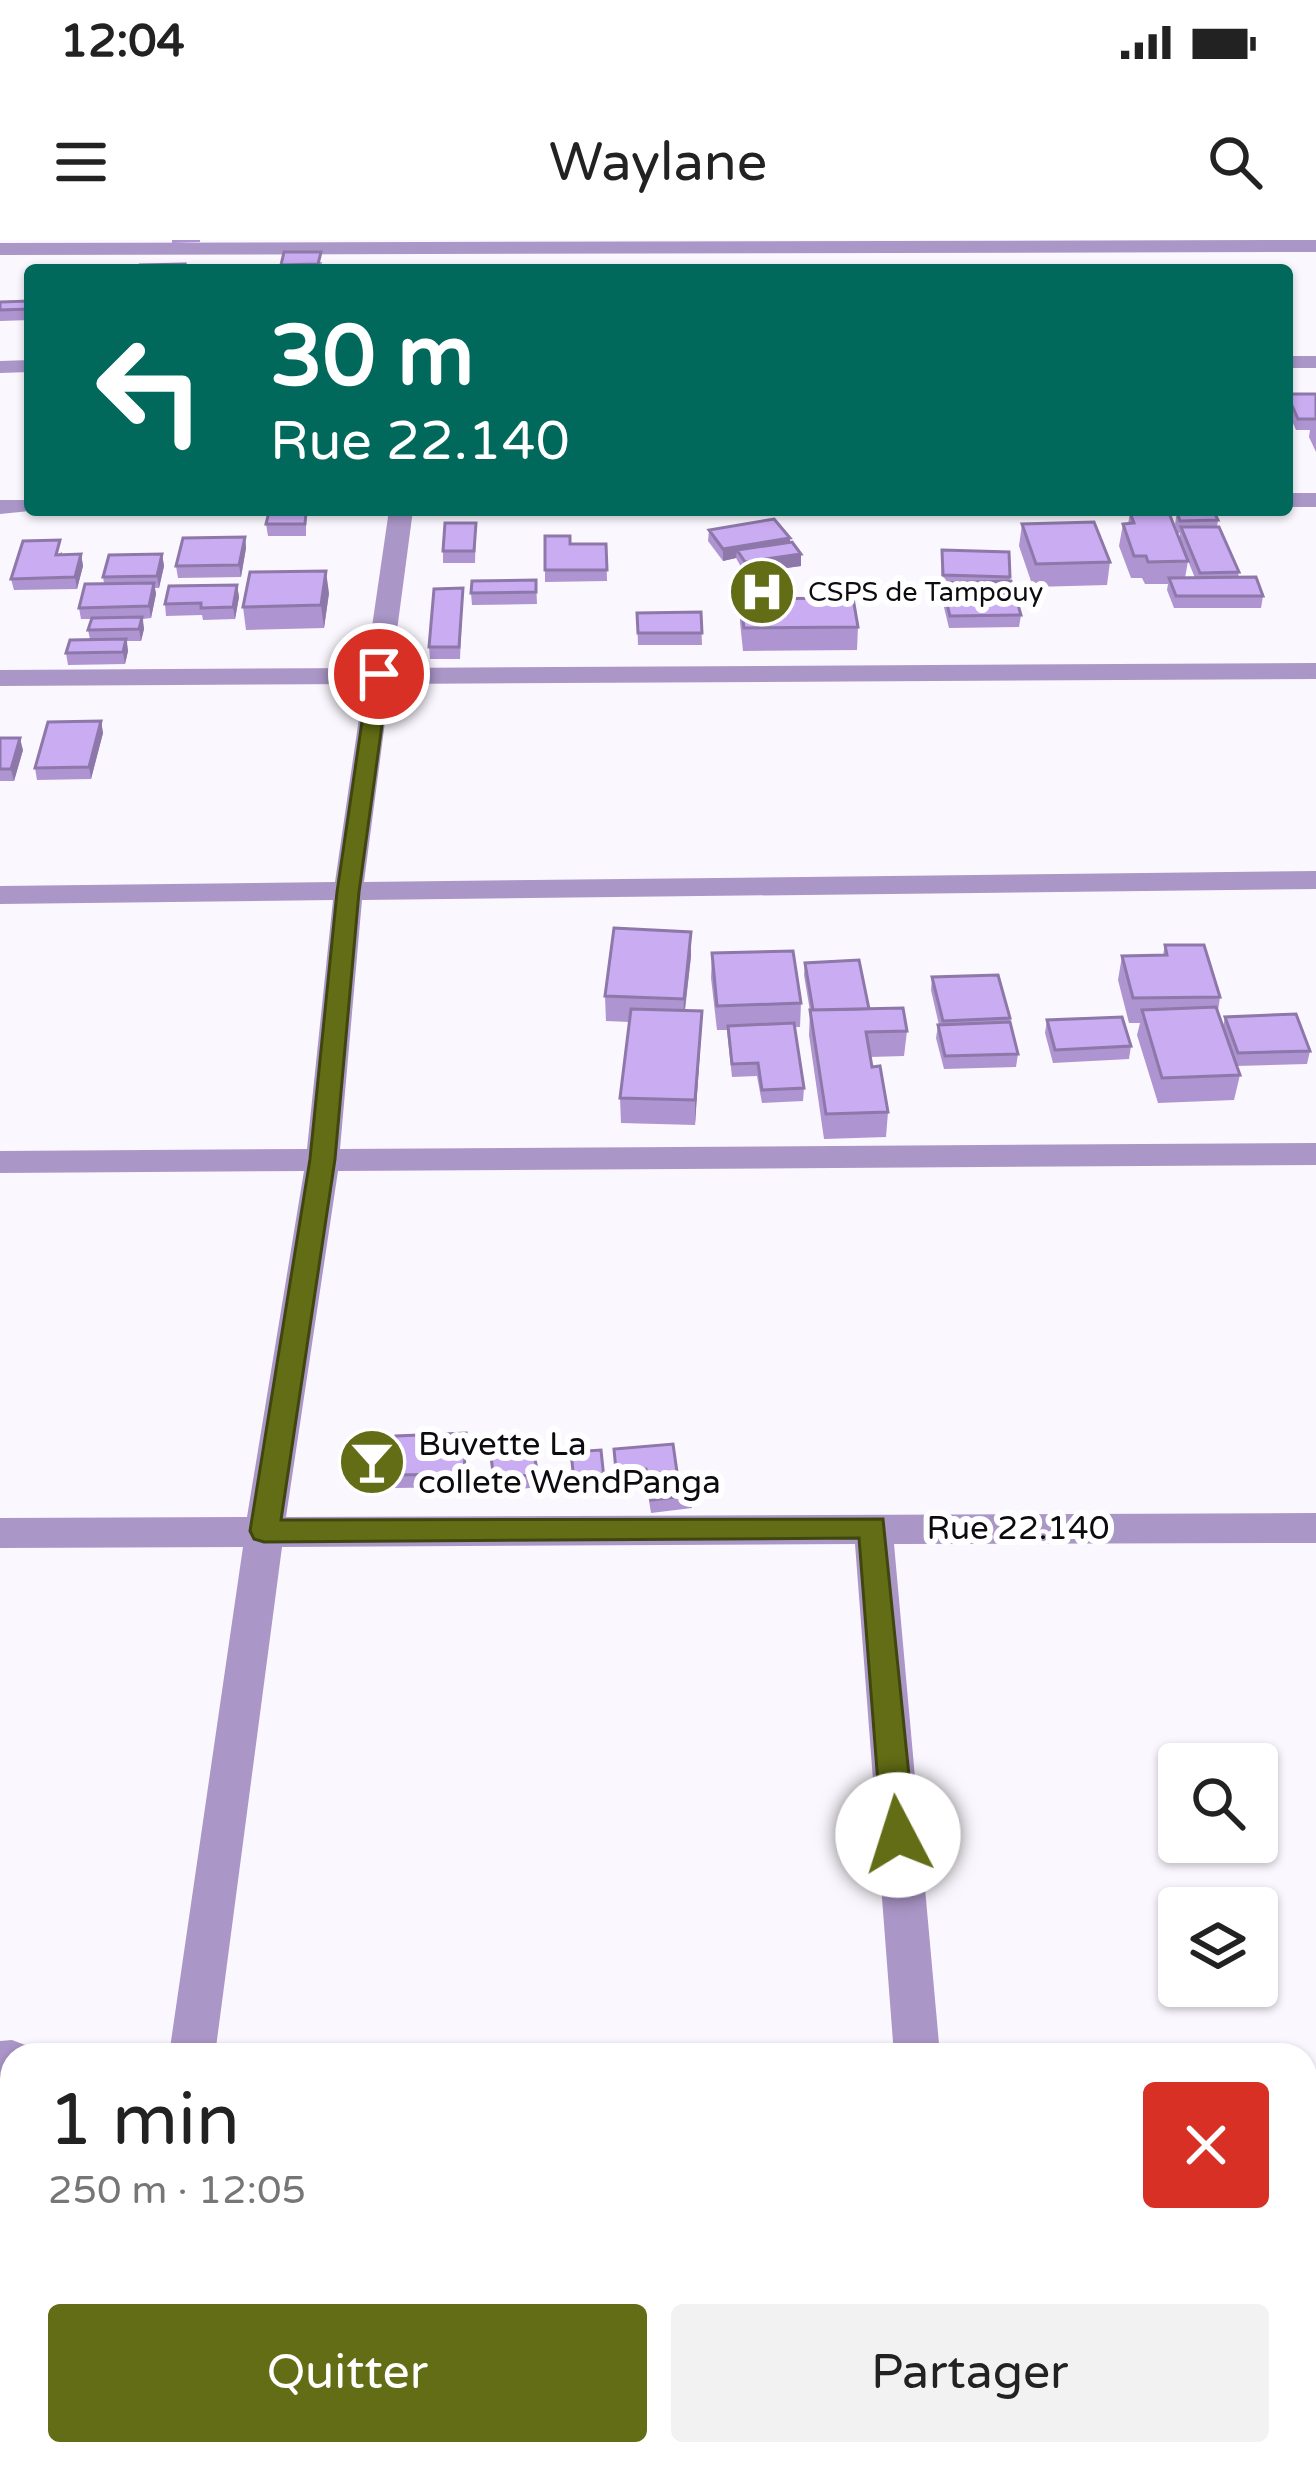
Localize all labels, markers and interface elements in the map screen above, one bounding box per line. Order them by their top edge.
text: 12:04 [60,15,185,69]
icon: menu [48,129,114,195]
icon: search [1202,129,1268,195]
text: Waylane [549,130,767,195]
text: 30 m [270,307,474,408]
icon: left [72,312,228,468]
text: Rue 22.140 [270,409,570,474]
hospital icon: CSPS de Tampouy [727,557,797,627]
place label: CSPS de Tampouy [808,576,1043,609]
pin [328,623,430,725]
icon: arrive [346,641,412,707]
place label: Buvette La collete WendPanga [418,1425,721,1502]
bar icon: Buvette La collete WendPanga [337,1427,407,1497]
street label: Rue 22.140 [926,1509,1110,1548]
map controls [1158,1743,1278,2007]
button: search [1158,1743,1278,1863]
position arrow [835,1772,961,1898]
button: layers [1158,1887,1278,2007]
text: 1 min [48,2078,240,2165]
button: close [1143,2082,1269,2208]
text: 250 m · 12:05 [48,2167,306,2214]
button: Quitter [48,2304,647,2442]
button: Partager [671,2304,1269,2442]

